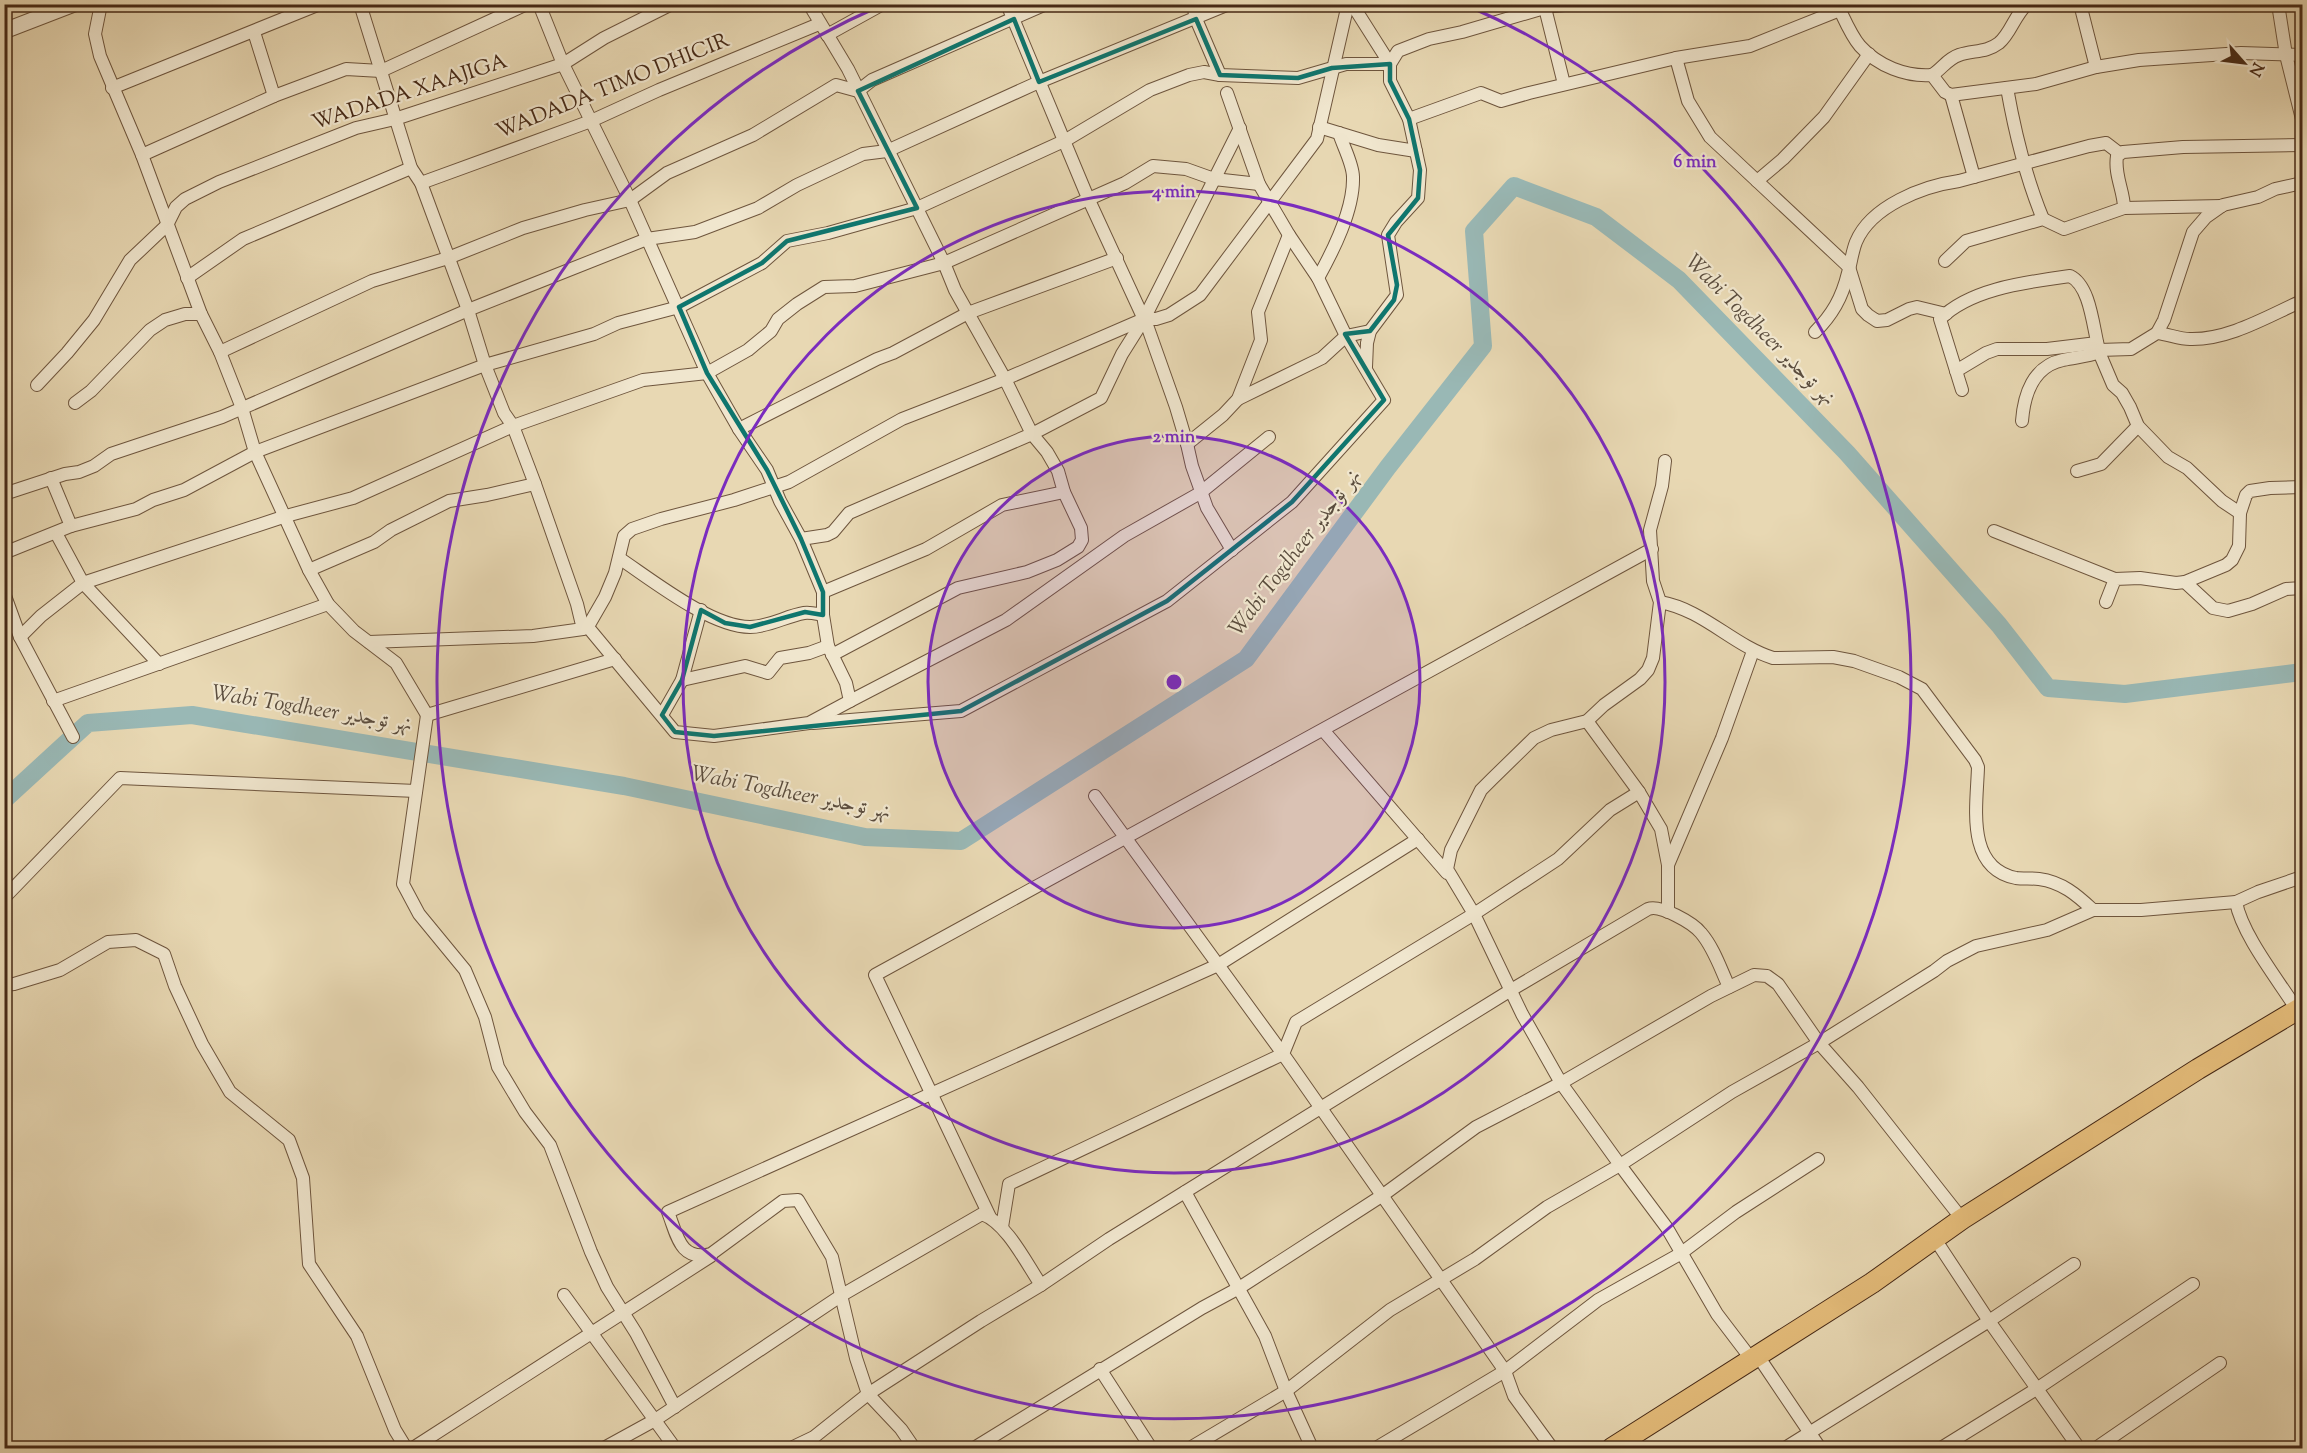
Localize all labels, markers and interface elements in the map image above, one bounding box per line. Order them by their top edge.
street label: WADADA TIMO DHICIR [492,26,734,148]
north arrow [2214,33,2274,93]
street label: WADADA XAAJIGA [308,47,512,139]
text: N [2242,58,2268,80]
text: 6 min [1673,150,1717,176]
text: 4 min [1151,180,1196,206]
water label: Wabi Togdheer نهر توجدير [1677,248,1843,414]
text: 2 min [1153,425,1196,451]
water label: Wabi Togdheer نهر توجدير [1222,462,1370,644]
centre of rings [1164,672,1184,692]
water label: Wabi Togdheer نهر توجدير [209,678,415,742]
water label: Wabi Togdheer نهر توجدير [688,759,894,829]

